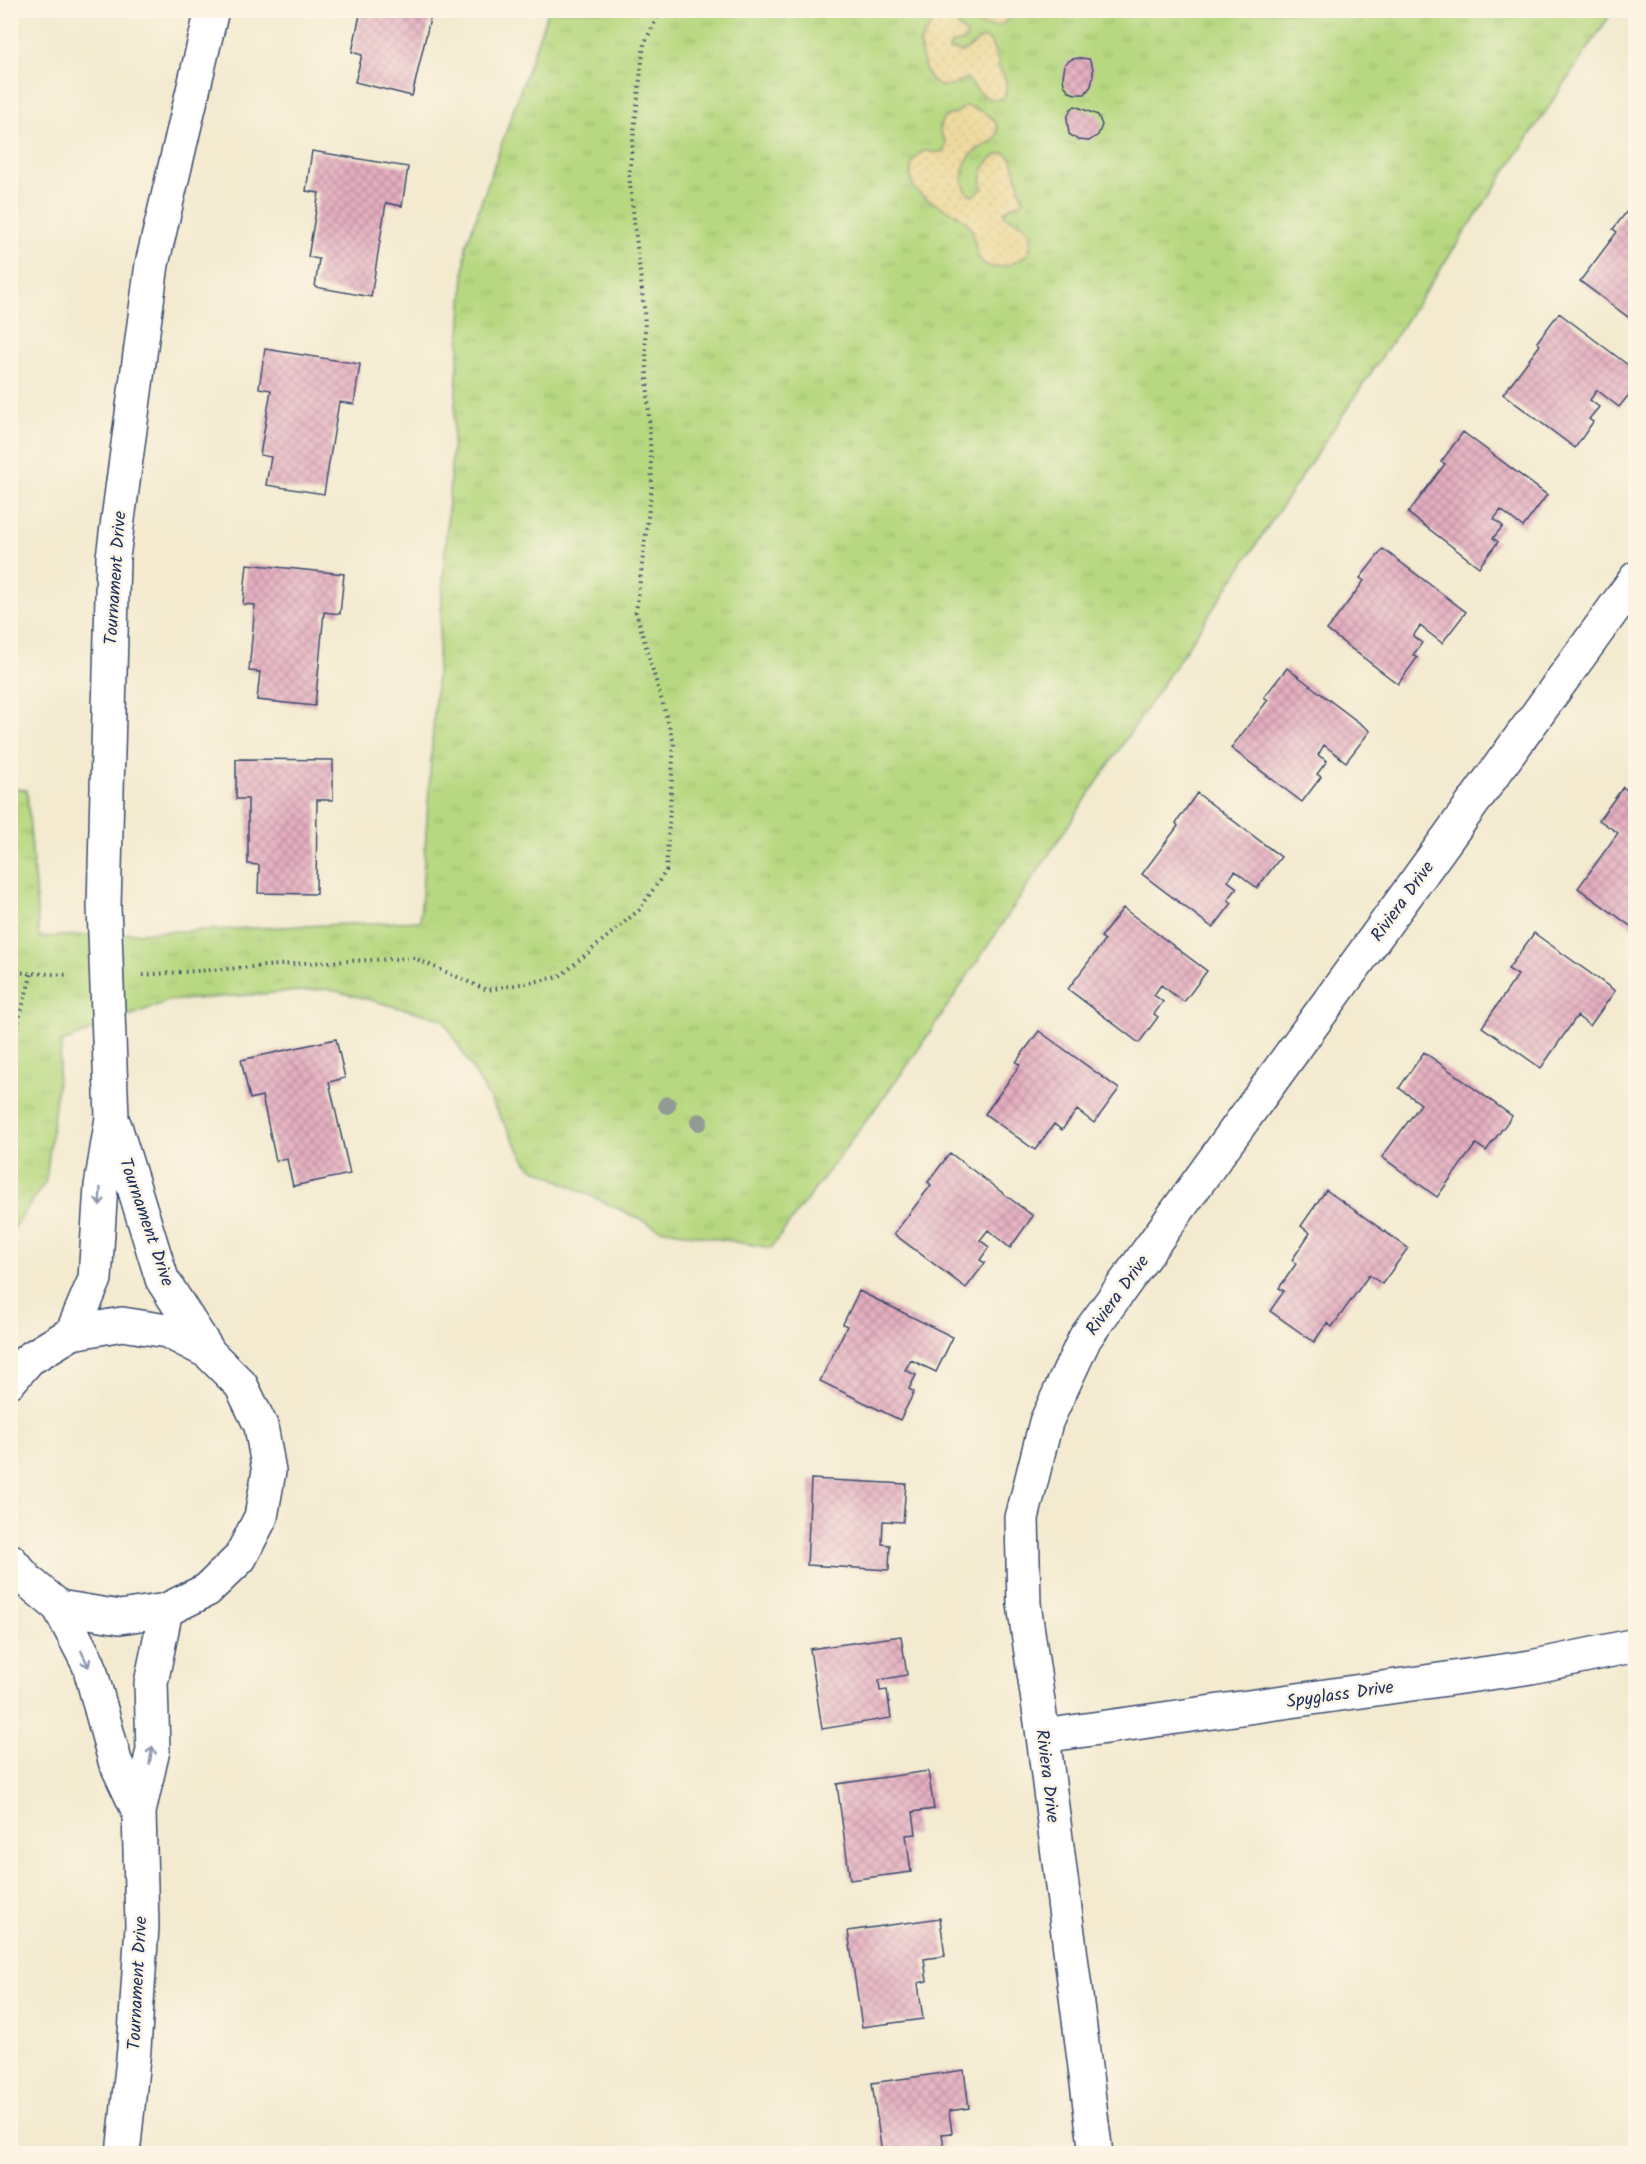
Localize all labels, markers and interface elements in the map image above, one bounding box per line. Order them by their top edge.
street label: Tournament Drive [97,510,136,646]
street label: Riviera Drive [1364,855,1443,948]
street label: Tournament Drive [110,1154,181,1291]
one-way arrow [95,1186,106,1206]
street label: Riviera Drive [1079,1249,1158,1342]
one-way arrow [80,1650,92,1668]
street label: Spyglass Drive [1285,1674,1396,1717]
street label: Riviera Drive [1026,1728,1067,1825]
one-way arrow [145,1745,156,1765]
street label: Tournament Drive [121,1915,156,2051]

